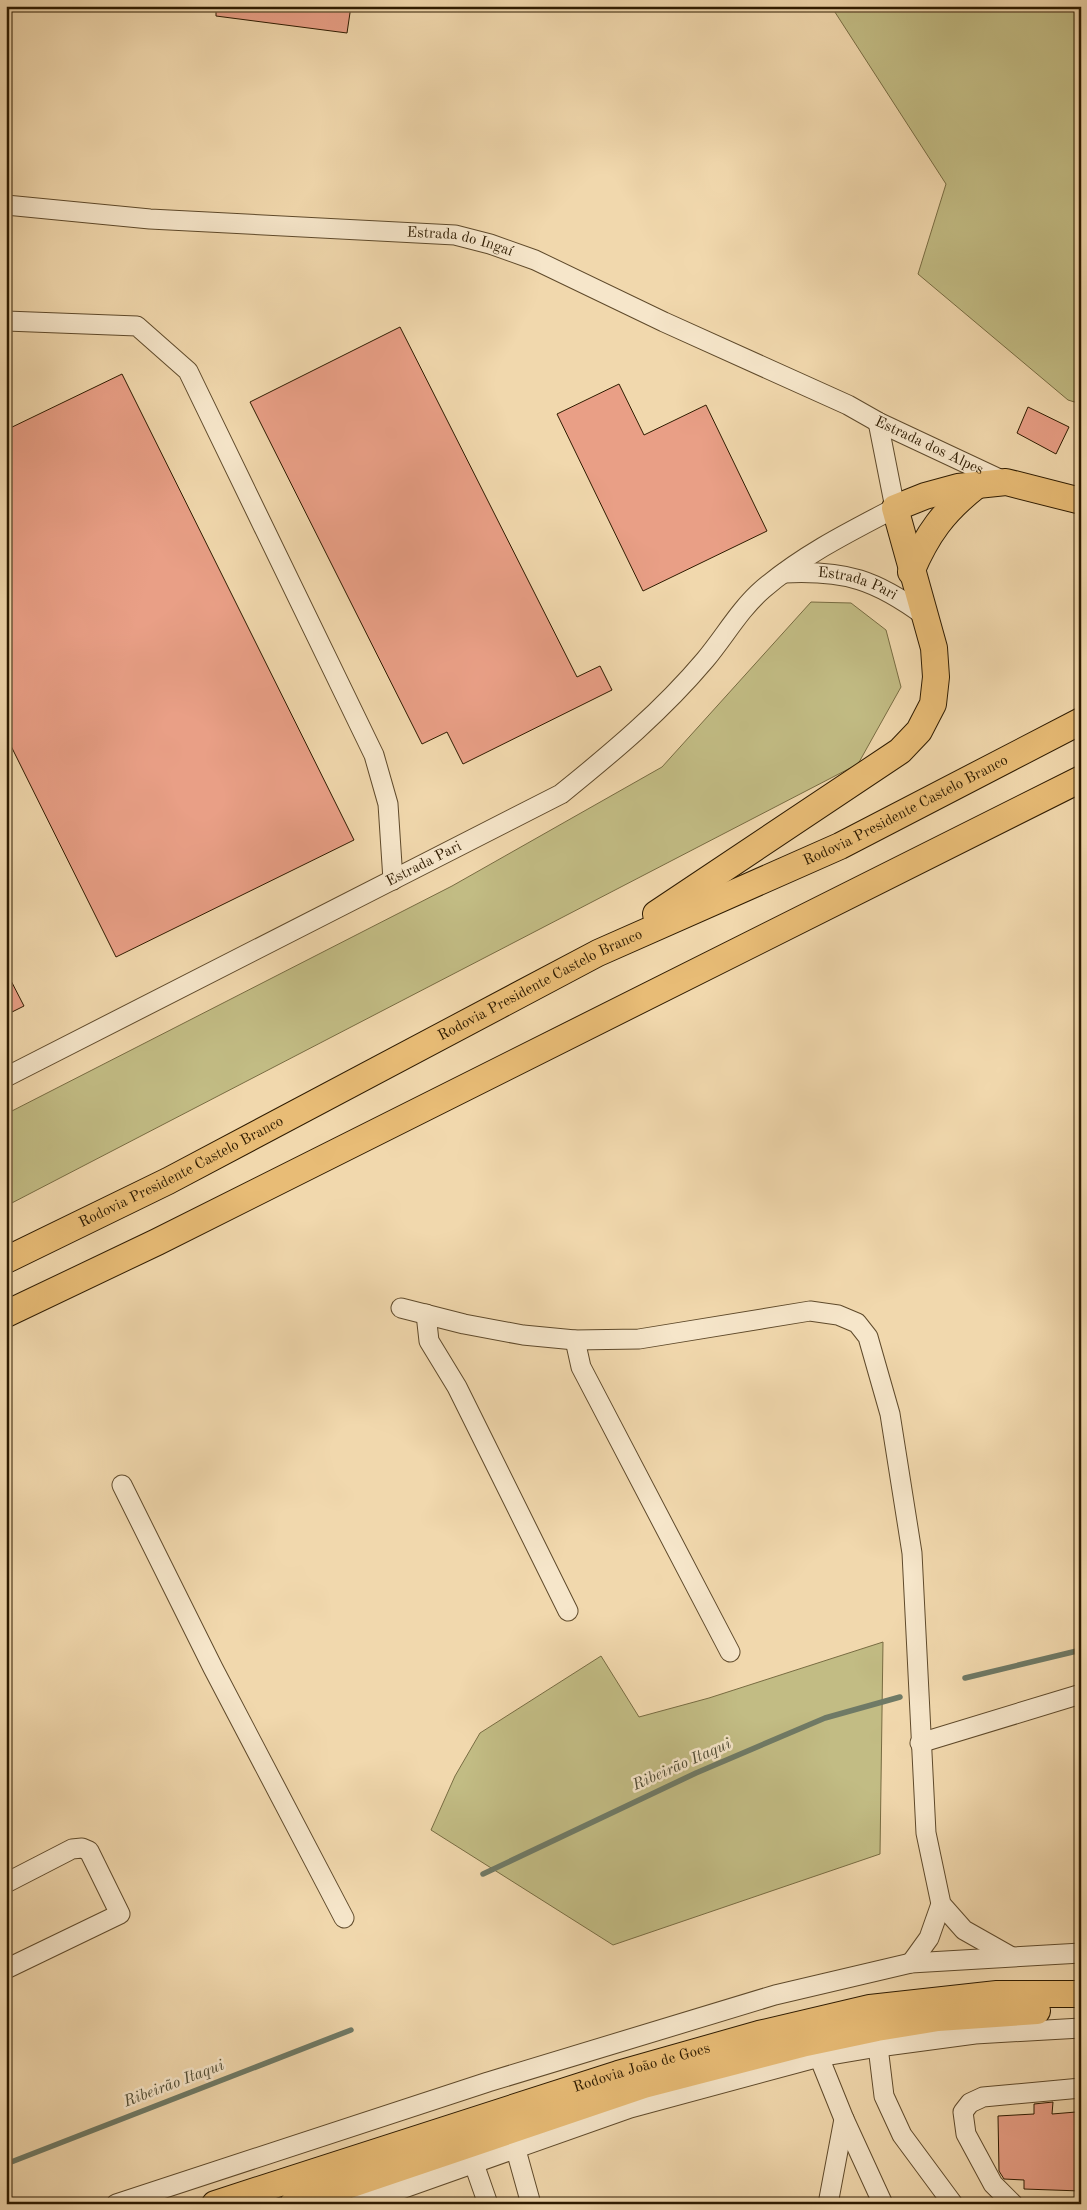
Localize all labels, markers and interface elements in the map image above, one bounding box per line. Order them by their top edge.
street label: Estrada do Ingaí [406,225,516,259]
street label: Estrada dos Alpes [873,414,986,478]
street label: Estrada Pari [817,565,899,603]
street label: Rodovia Presidente Castelo Branco [801,753,1011,869]
street label: Estrada Pari [384,839,464,889]
street label: Rodovia Presidente Castelo Branco [436,927,645,1044]
street label: Rodovia Presidente Castelo Branco [77,1114,286,1231]
water label: Ribeirão Itaqui [629,1736,734,1794]
street label: Rodovia João de Goes [572,2041,712,2095]
water label: Ribeirão Itaqui [121,2057,227,2111]

